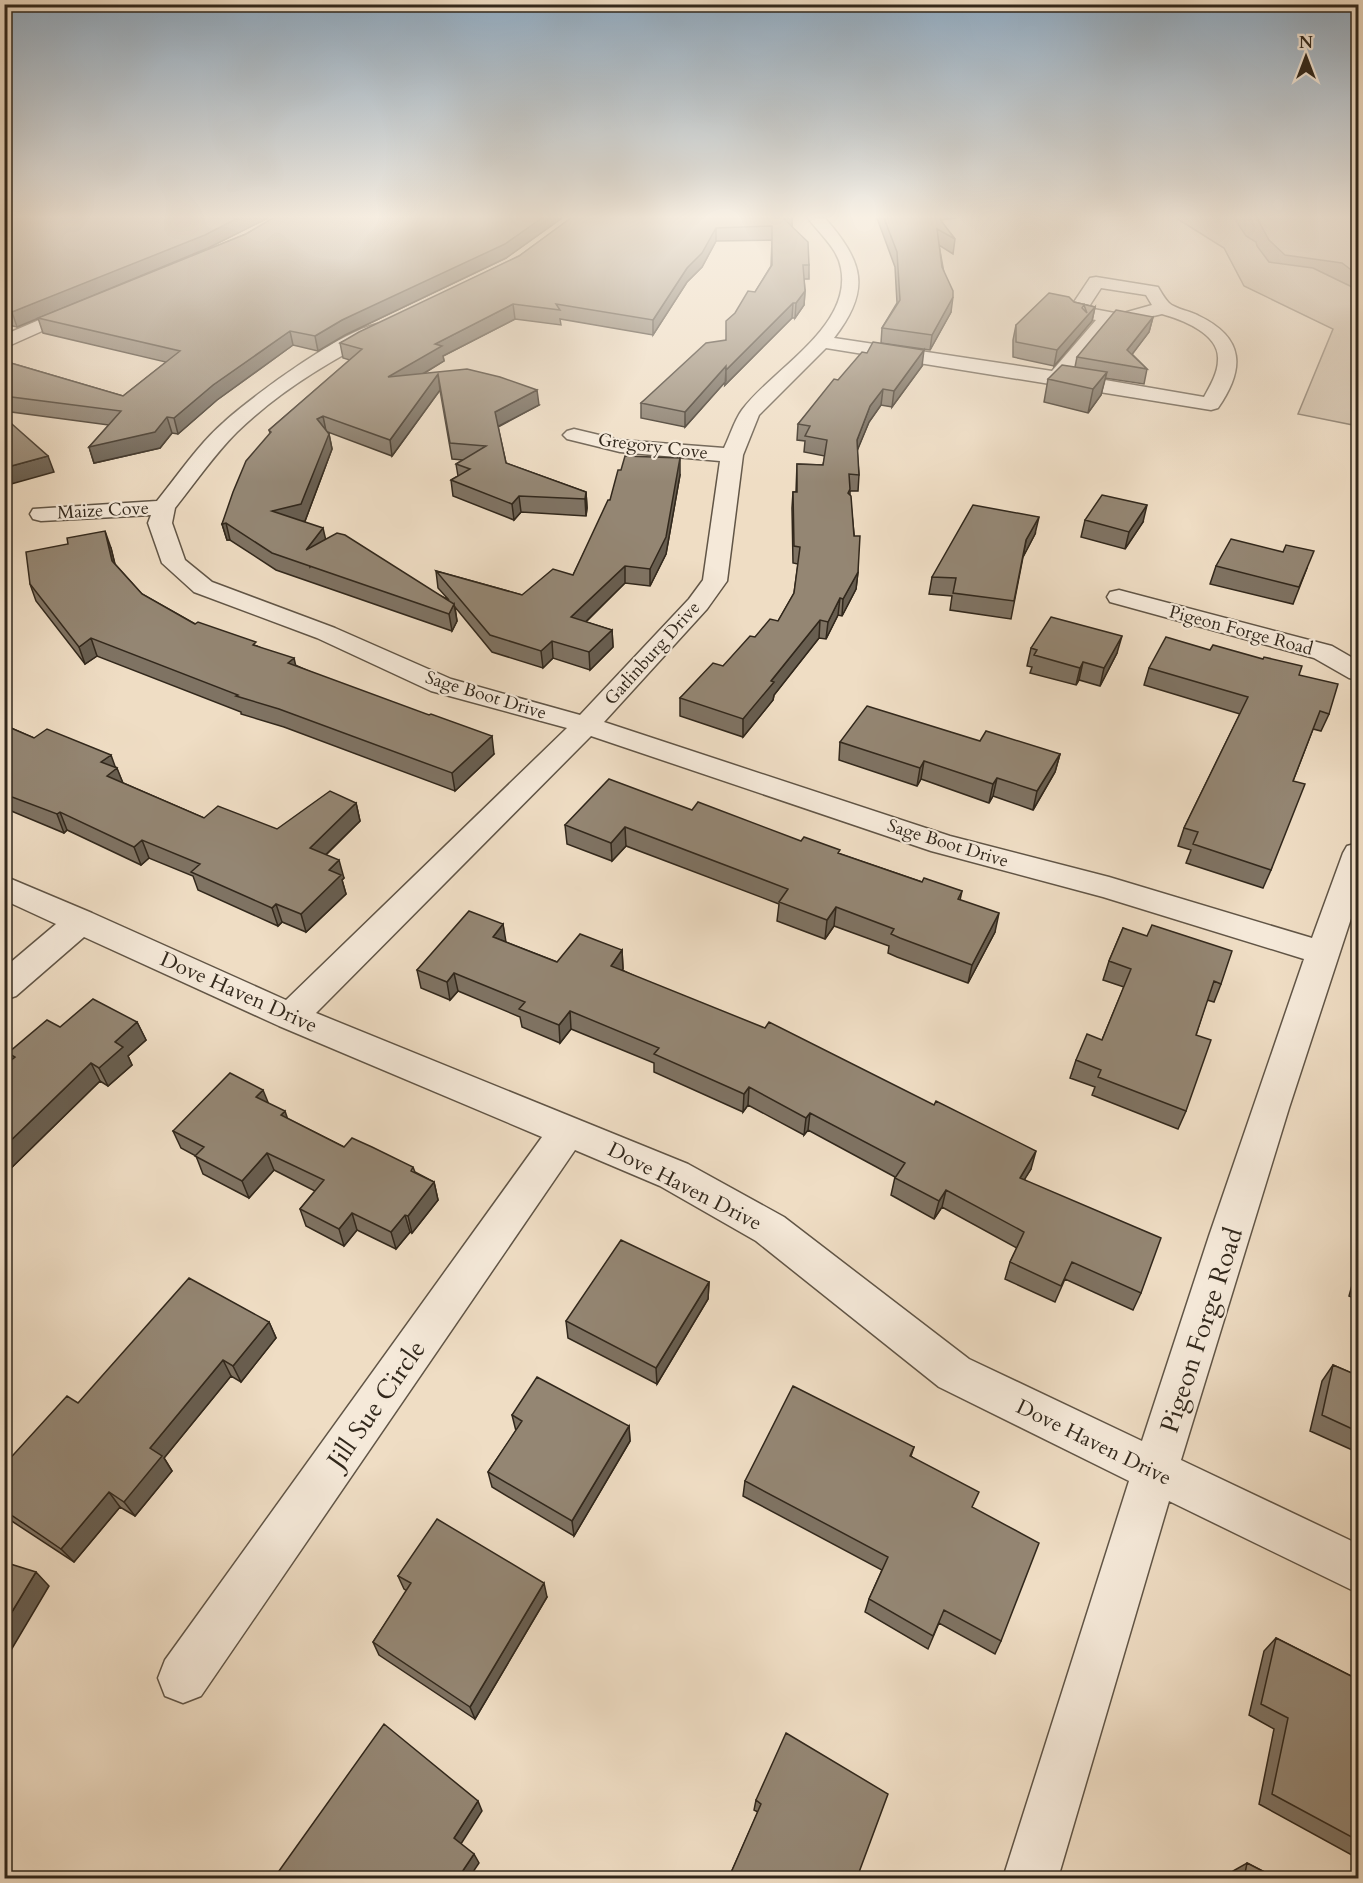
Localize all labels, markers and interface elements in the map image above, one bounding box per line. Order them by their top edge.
north arrow [1276,27,1336,87]
text: N [1299,32,1313,54]
street label: Gregory Cove [597,427,709,466]
street label: Maize Cove [57,496,149,525]
street label: Gatlinburg Drive [599,596,706,711]
street label: Pigeon Forge Road [1166,599,1316,662]
street label: Sage Boot Drive [422,665,550,726]
street label: Sage Boot Drive [884,813,1012,874]
street label: Dove Haven Drive [156,945,322,1040]
street label: Dove Haven Drive [603,1135,767,1238]
street label: Pigeon Forge Road [1152,1223,1251,1437]
street label: Jill Sue Circle [317,1333,434,1479]
street label: Dove Haven Drive [1011,1392,1176,1493]

